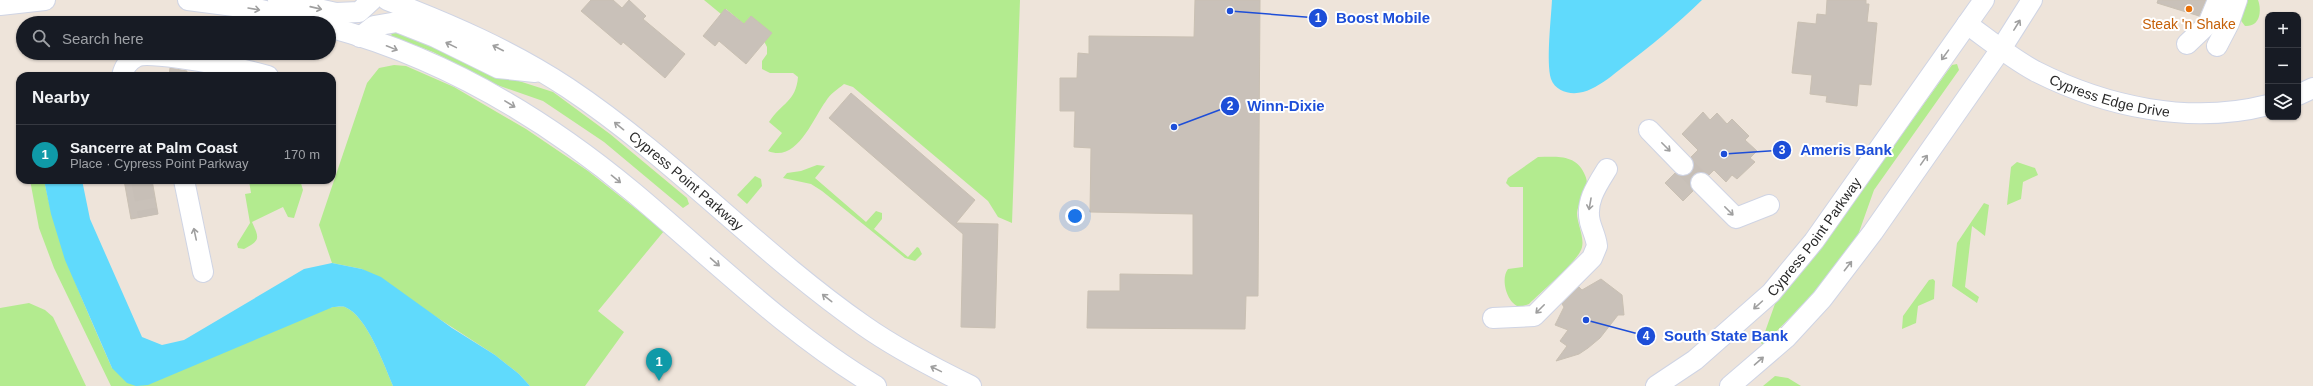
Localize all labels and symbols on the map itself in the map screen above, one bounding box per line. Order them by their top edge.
callout: Boost Mobile [1308,4,1438,31]
marker: Steak 'n Shake [2184,4,2194,14]
one-way arrow [247,5,260,13]
one-way arrow [310,5,323,13]
text: Boost Mobile [1336,9,1430,26]
text: 1 [1315,11,1322,25]
place label: Steak 'n Shake [2142,16,2236,32]
one-way arrow [2013,19,2021,31]
one-way arrow [446,41,458,48]
one-way arrow [492,44,504,51]
one-way arrow [386,45,398,53]
one-way arrow [1940,50,1949,61]
street label: Cypress Edge Drive [2047,71,2171,120]
callout: Winn-Dixie [1220,93,1333,120]
text: Winn-Dixie [1247,97,1325,114]
text: 2 [1227,99,1234,113]
one-way arrow [504,101,516,109]
one-way arrow [614,121,625,130]
street label: Cypress Point Parkway [626,128,747,234]
callout: Ameris Bank [1772,137,1900,164]
text: Ameris Bank [1800,141,1893,158]
one-way arrow [1661,143,1671,152]
text: 3 [1779,143,1786,157]
one-way arrow [1920,155,1928,166]
one-way arrow [611,174,621,183]
street label: Cypress Point Parkway [1764,174,1864,299]
one-way arrow [1586,197,1594,210]
your location [1065,206,1085,226]
one-way arrow [1724,206,1734,216]
one-way arrow [191,227,199,240]
one-way arrow [710,258,721,267]
one-way arrow [1843,260,1852,271]
one-way arrow [822,293,833,302]
one-way arrow [1753,300,1763,310]
one-way arrow [1535,304,1545,314]
callout: South State Bank [1636,322,1796,349]
text: South State Bank [1664,327,1789,344]
text: 4 [1643,329,1650,343]
pin: 1 [646,348,672,381]
one-way arrow [1754,356,1765,365]
one-way arrow [930,365,942,372]

